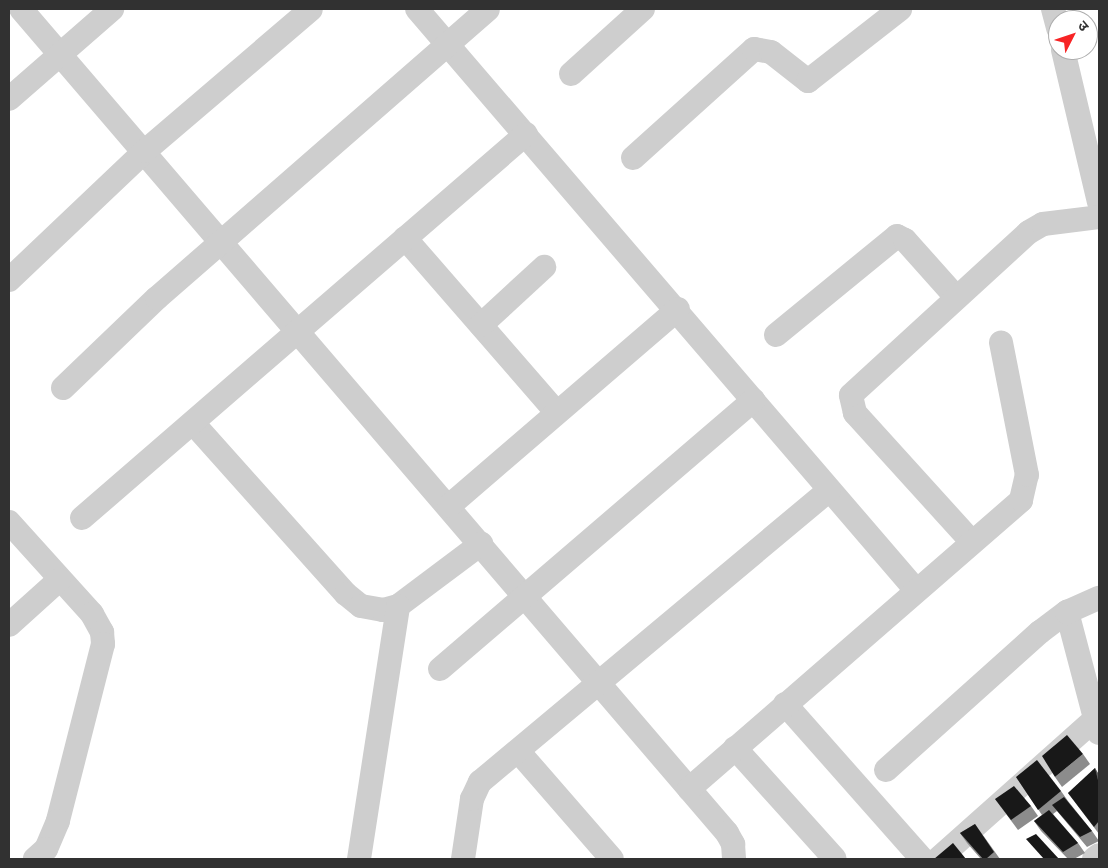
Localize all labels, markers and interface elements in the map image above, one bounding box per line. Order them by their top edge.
north arrow [1048,10,1098,60]
text: उ [1075,17,1092,34]

